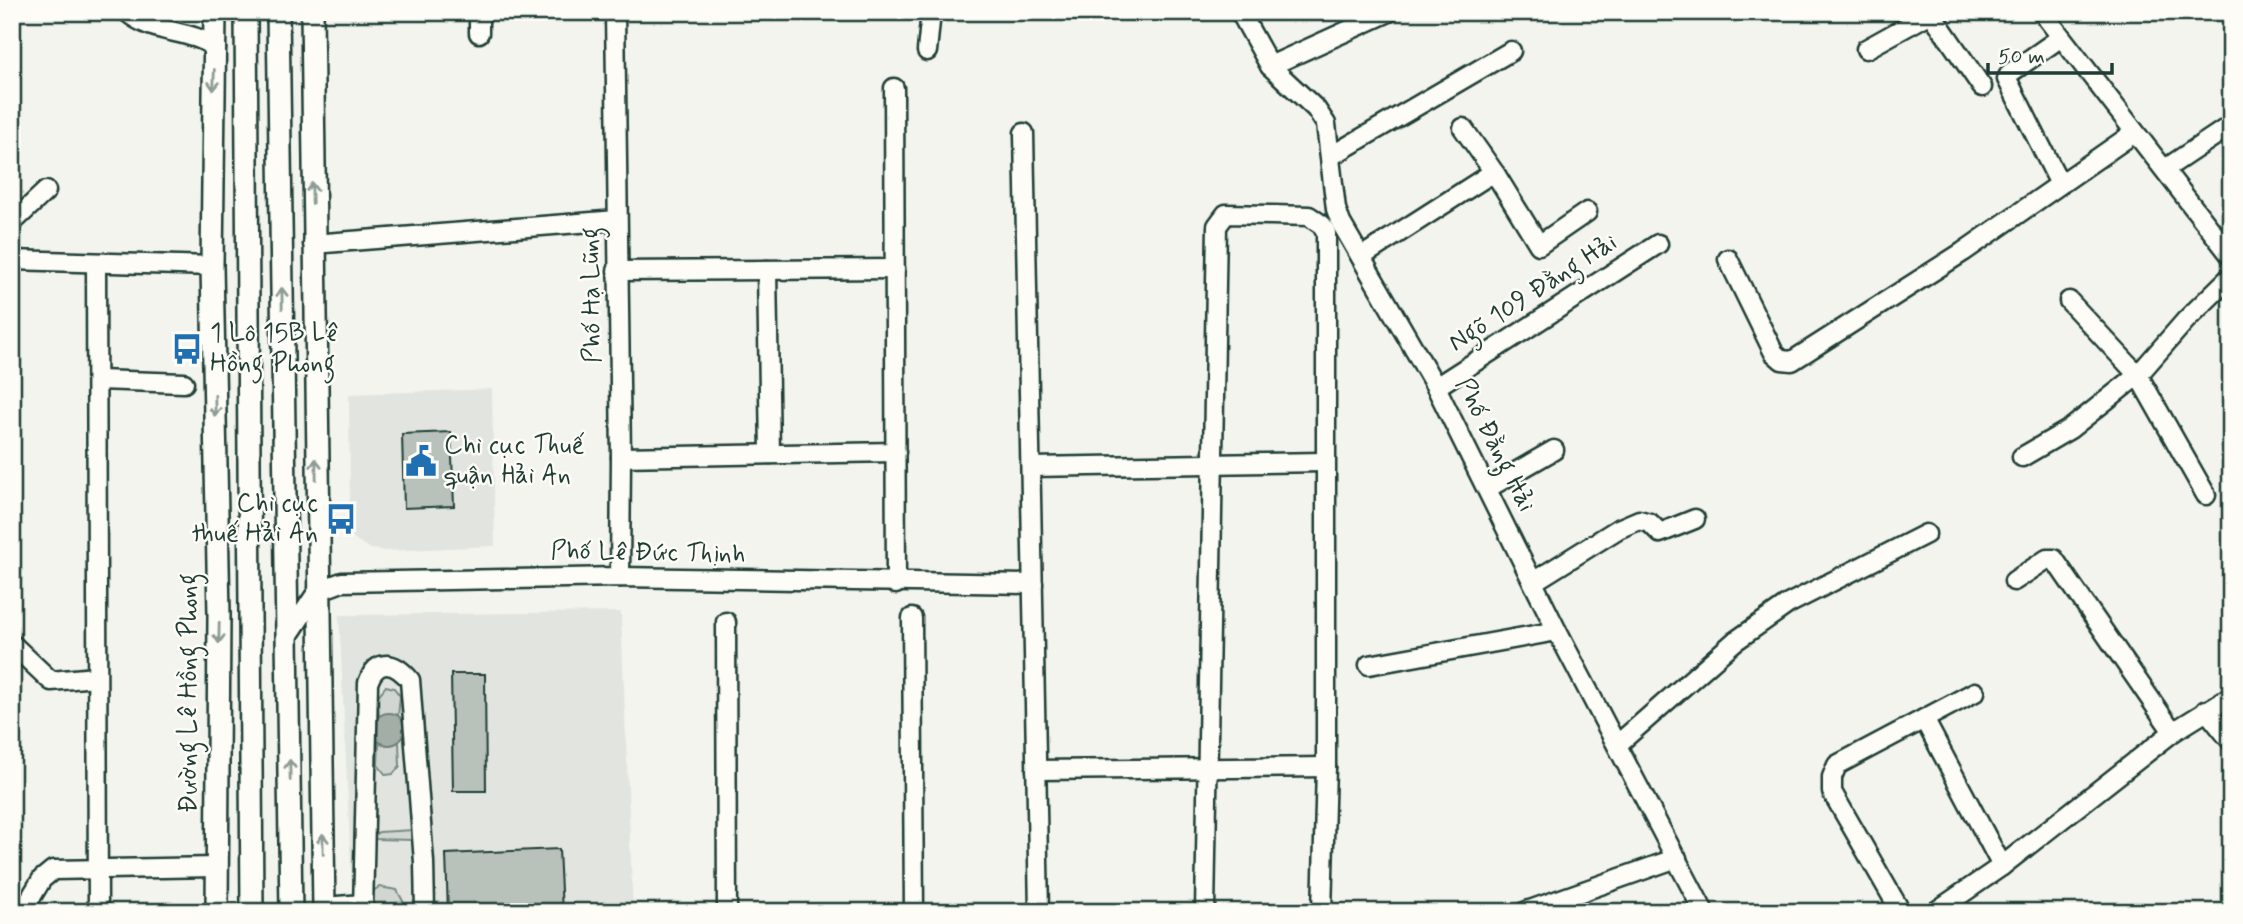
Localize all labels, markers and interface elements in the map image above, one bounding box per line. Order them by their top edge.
scale bar [1988,32,2112,76]
text: 50 m [1998,43,2045,71]
one-way arrow [208,69,221,92]
one-way arrow [305,181,319,204]
street label: Ngõ 109 Đằng Hải [1442,226,1625,363]
street label: Phố Hạ Lũng [574,227,613,363]
one-way arrow [275,286,289,309]
place label: 1 Lô 15B Lê Hồng Phong [210,317,338,384]
bus stop icon: 1 Lô 15B Lê Hồng Phong [170,332,204,366]
street label: Phố Đằng Hải [1444,372,1543,519]
one-way arrow [208,394,222,417]
place label: Chi cục Thuế quận Hải An [444,429,585,493]
public building icon: Chi cục Thuế quận Hải An [404,444,438,478]
one-way arrow [310,458,323,481]
place label: Chi cục thuế Hải An [192,487,318,551]
bus stop icon: Chi cục thuế Hải An [324,502,358,536]
street label: Phố Lê Đức Thịnh [550,534,746,572]
street label: Đường Lê Hồng Phong [172,573,209,813]
one-way arrow [212,622,225,645]
one-way arrow [283,759,297,782]
one-way arrow [316,832,330,855]

